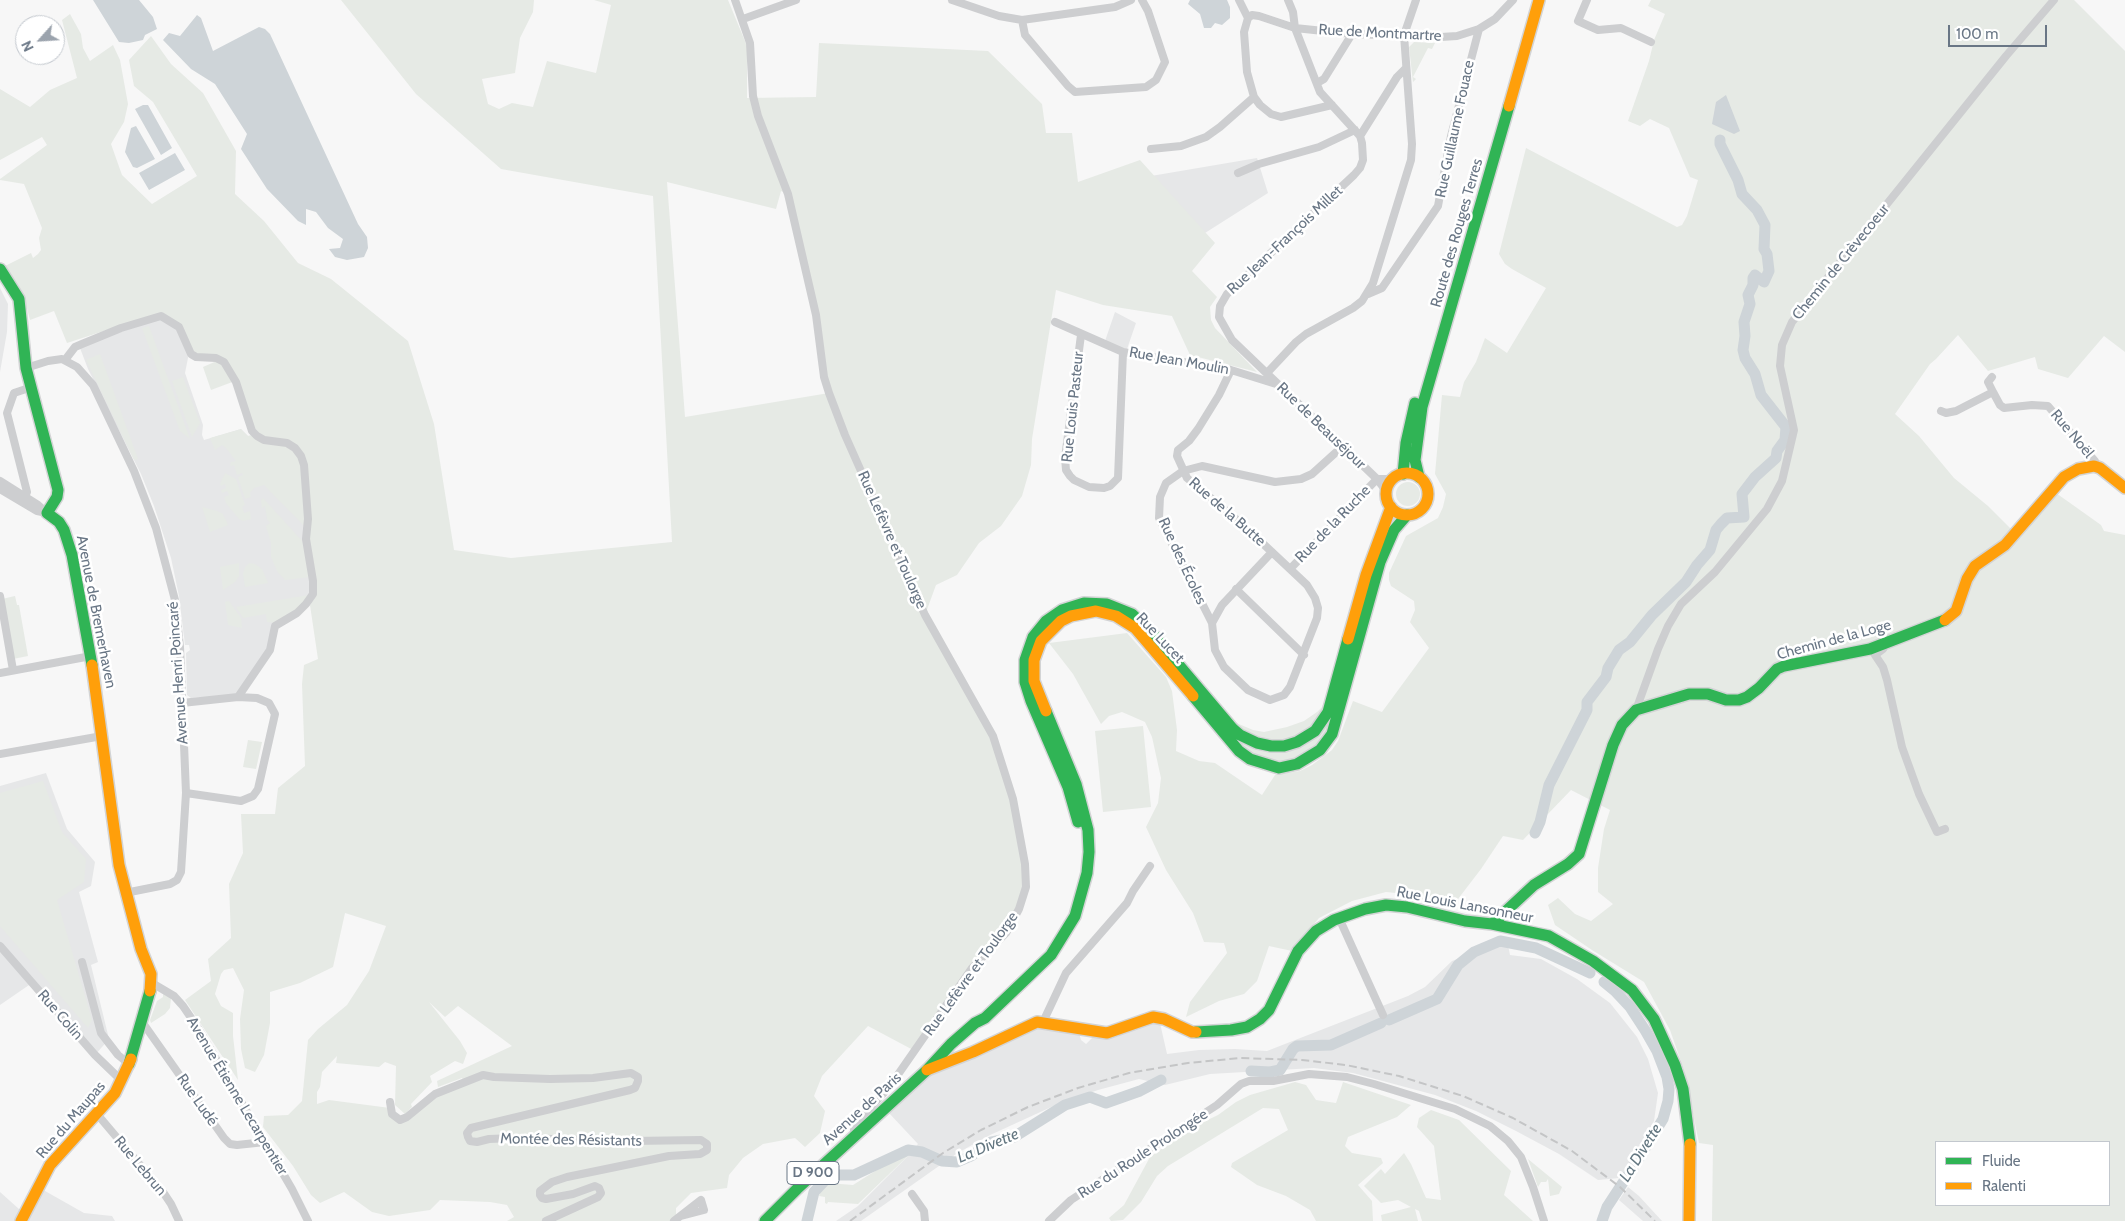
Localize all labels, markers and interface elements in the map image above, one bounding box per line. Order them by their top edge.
north arrow [15,15,65,65]
scale bar [1950,15,2049,47]
street label: Rue de Montmartre [1318,21,1442,45]
text: 100 m [1956,25,1998,43]
text: N [17,38,38,55]
street label: Rue Guillaume Fouace [1432,59,1478,199]
street label: Route des Rouges Terres [1427,157,1487,309]
street label: Rue Jean-François Millet [1224,182,1346,298]
street label: Chemin de Crèvecoeur [1789,200,1893,324]
street label: Rue Jean Moulin [1128,343,1230,379]
street label: Rue Louis Pasteur [1058,351,1088,463]
street label: Rue de Beauséjour [1273,379,1369,473]
street label: Rue Noël [2047,406,2097,462]
street label: Rue Lefèvre et Toulorge [854,468,930,612]
street label: Rue de la Butte [1185,474,1269,550]
street label: Rue de la Ruche [1292,482,1374,566]
street label: Rue des Écoles [1154,515,1210,607]
street label: Avenue de Bremerhaven [72,534,120,690]
street label: Avenue Henri Poincaré [164,601,192,745]
street label: Rue Lucet [1132,609,1188,667]
street label: Chemin de la Loge [1775,616,1893,664]
street label: Rue Louis Lansonneur [1395,883,1535,927]
street label: Rue Lefèvre et Toulorge [920,909,1022,1039]
street label: Rue Colin [33,986,87,1044]
street label: Avenue Étienne Lecarpentier [183,1014,291,1178]
street label: Avenue de Paris [819,1069,905,1149]
street label: Rue Ludé [173,1071,221,1129]
street label: Rue du Maupas [33,1078,109,1162]
street label: Rue du Roule Prolongée [1075,1105,1211,1203]
water label: La Divette [1616,1120,1666,1186]
water label: La Divette [954,1125,1022,1167]
street label: Montée des Résistants [500,1130,642,1150]
street label: Rue Lebrun [110,1133,170,1199]
legend [1935,1141,2110,1206]
text: Fluide [1982,1152,2020,1170]
road number: D 900 [787,1162,839,1184]
text: Ralenti [1982,1177,2026,1195]

